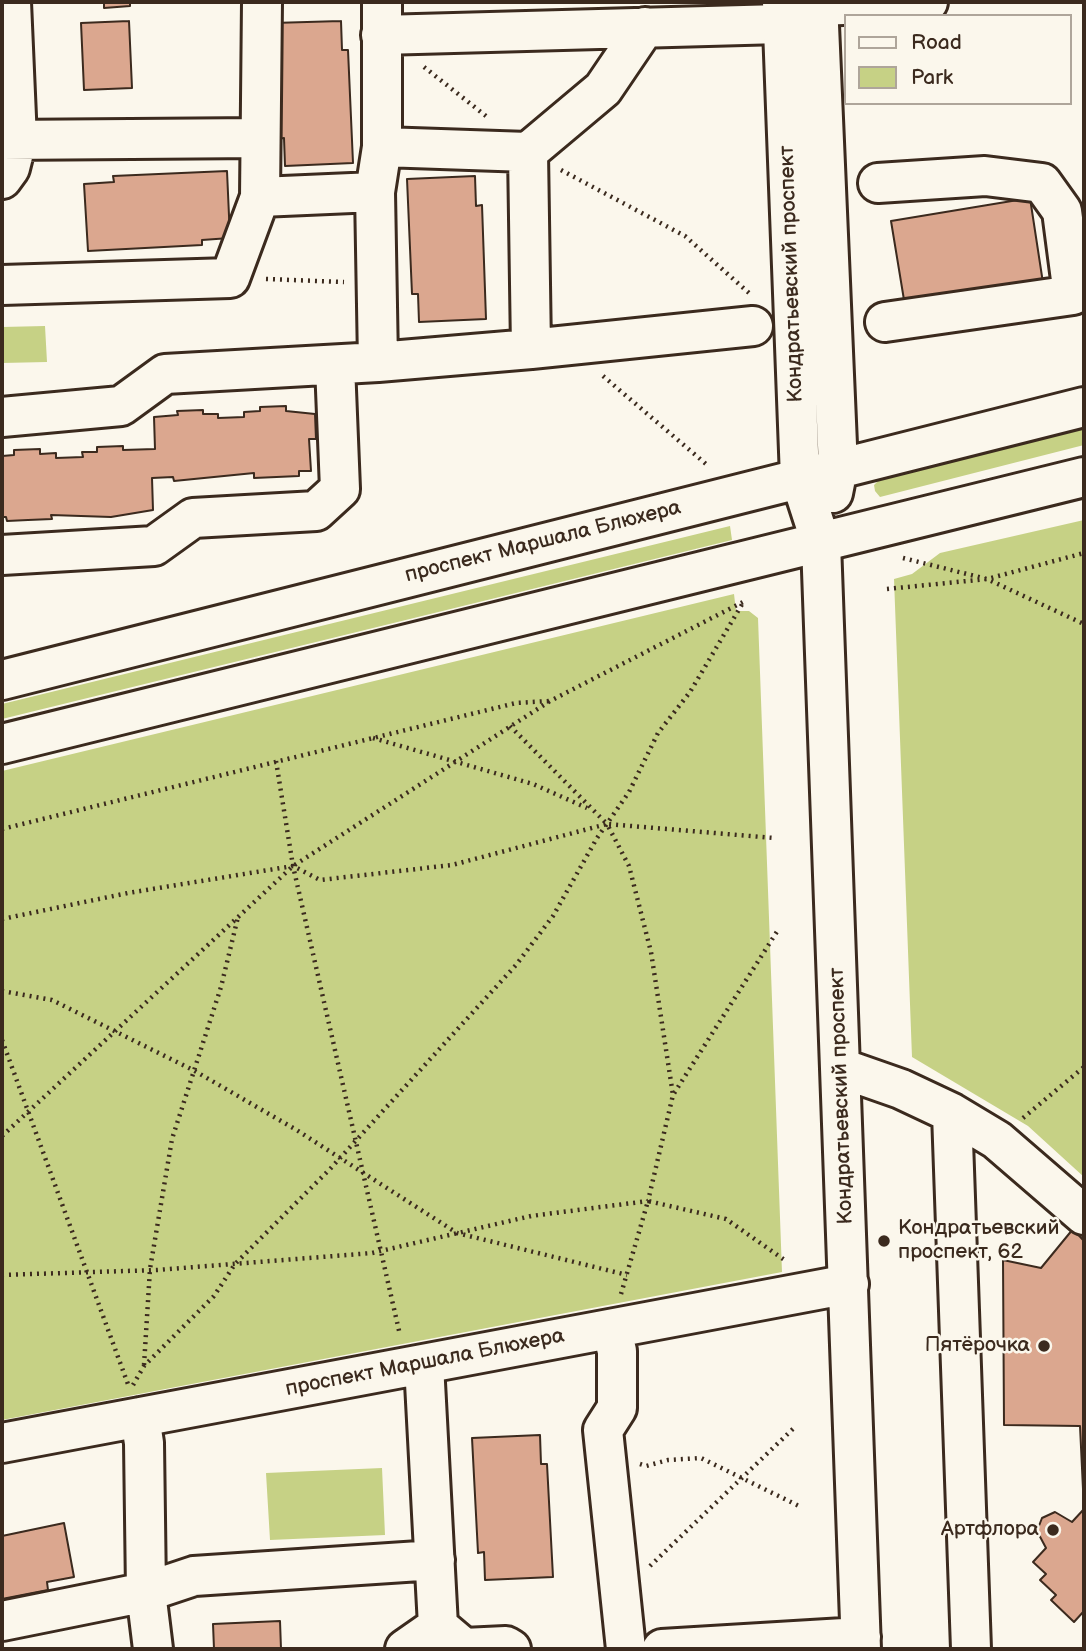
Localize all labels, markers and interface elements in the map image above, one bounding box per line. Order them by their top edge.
legend [844,14,1072,105]
text: Road [911,30,962,55]
text: Park [911,65,953,90]
street label: Кондратьевский проспект [775,145,809,403]
street label: проспект Маршала Блюхера [402,495,684,589]
street label: Кондратьевский проспект [825,967,859,1225]
place label: Кондратьевский проспект, 62 [898,1216,1059,1266]
marker: Кондратьевский проспект, 62 [876,1233,892,1249]
street label: проспект Маршала Блюхера [283,1324,567,1402]
place label: Пятёрочка [925,1333,1030,1359]
marker: Пятёрочка [1036,1338,1052,1354]
place label: Артфлора [941,1517,1039,1543]
marker: Артфлора [1045,1522,1061,1538]

